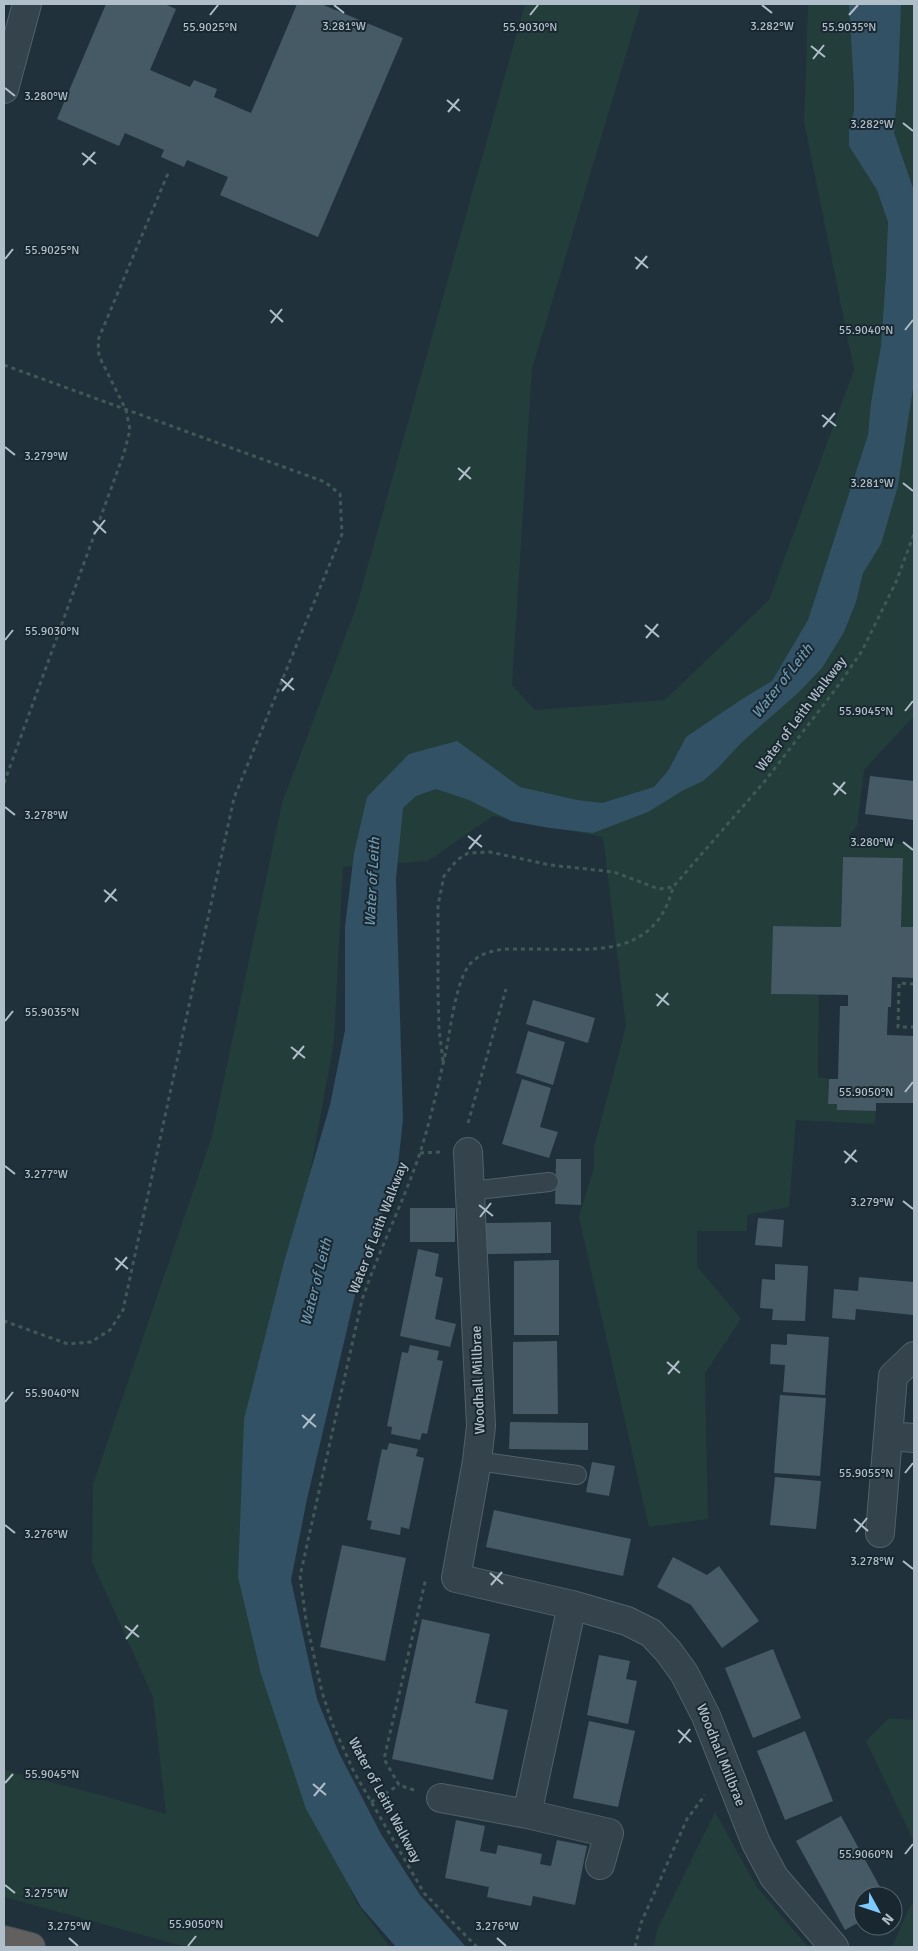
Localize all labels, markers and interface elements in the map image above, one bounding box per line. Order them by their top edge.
text: 3.281°W [322,19,366,34]
text: 3.282°W [750,19,794,34]
text: 55.9025°N [183,20,237,35]
text: 55.9030°N [503,20,557,35]
text: 55.9035°N [822,20,876,35]
text: 3.280°W [24,89,68,104]
text: 3.282°W [850,117,894,132]
text: 55.9025°N [25,243,79,258]
text: 55.9040°N [839,323,893,338]
text: 3.279°W [24,449,68,464]
text: 3.281°W [850,476,894,491]
text: 55.9030°N [25,624,79,639]
water label: Water of Leith [747,640,817,722]
street label: Water of Leith Walkway [752,653,850,775]
text: 55.9045°N [839,704,893,719]
text: 3.278°W [24,808,68,823]
text: 3.280°W [850,835,894,850]
water label: Water of Leith [361,836,383,927]
text: 55.9035°N [25,1005,79,1020]
text: 55.9050°N [839,1085,893,1100]
street label: Water of Leith Walkway [345,1159,411,1296]
text: 3.277°W [24,1167,68,1182]
text: 3.279°W [850,1195,894,1210]
water label: Water of Leith [296,1236,336,1328]
street label: Woodhall Millbrae [468,1325,488,1435]
text: 55.9040°N [25,1386,79,1401]
text: 55.9055°N [839,1466,893,1481]
text: 3.276°W [24,1527,68,1542]
text: 3.278°W [850,1554,894,1569]
street label: Woodhall Millbrae [693,1701,749,1809]
street label: Water of Leith Walkway [345,1734,425,1866]
text: 55.9045°N [25,1767,79,1782]
text: 55.9060°N [839,1847,893,1862]
text: 3.275°W [24,1886,68,1901]
north arrow [853,1886,903,1936]
text: N [878,1910,897,1928]
text: 55.9050°N [169,1917,223,1932]
text: 3.275°W [47,1919,91,1934]
text: 3.276°W [475,1919,519,1934]

